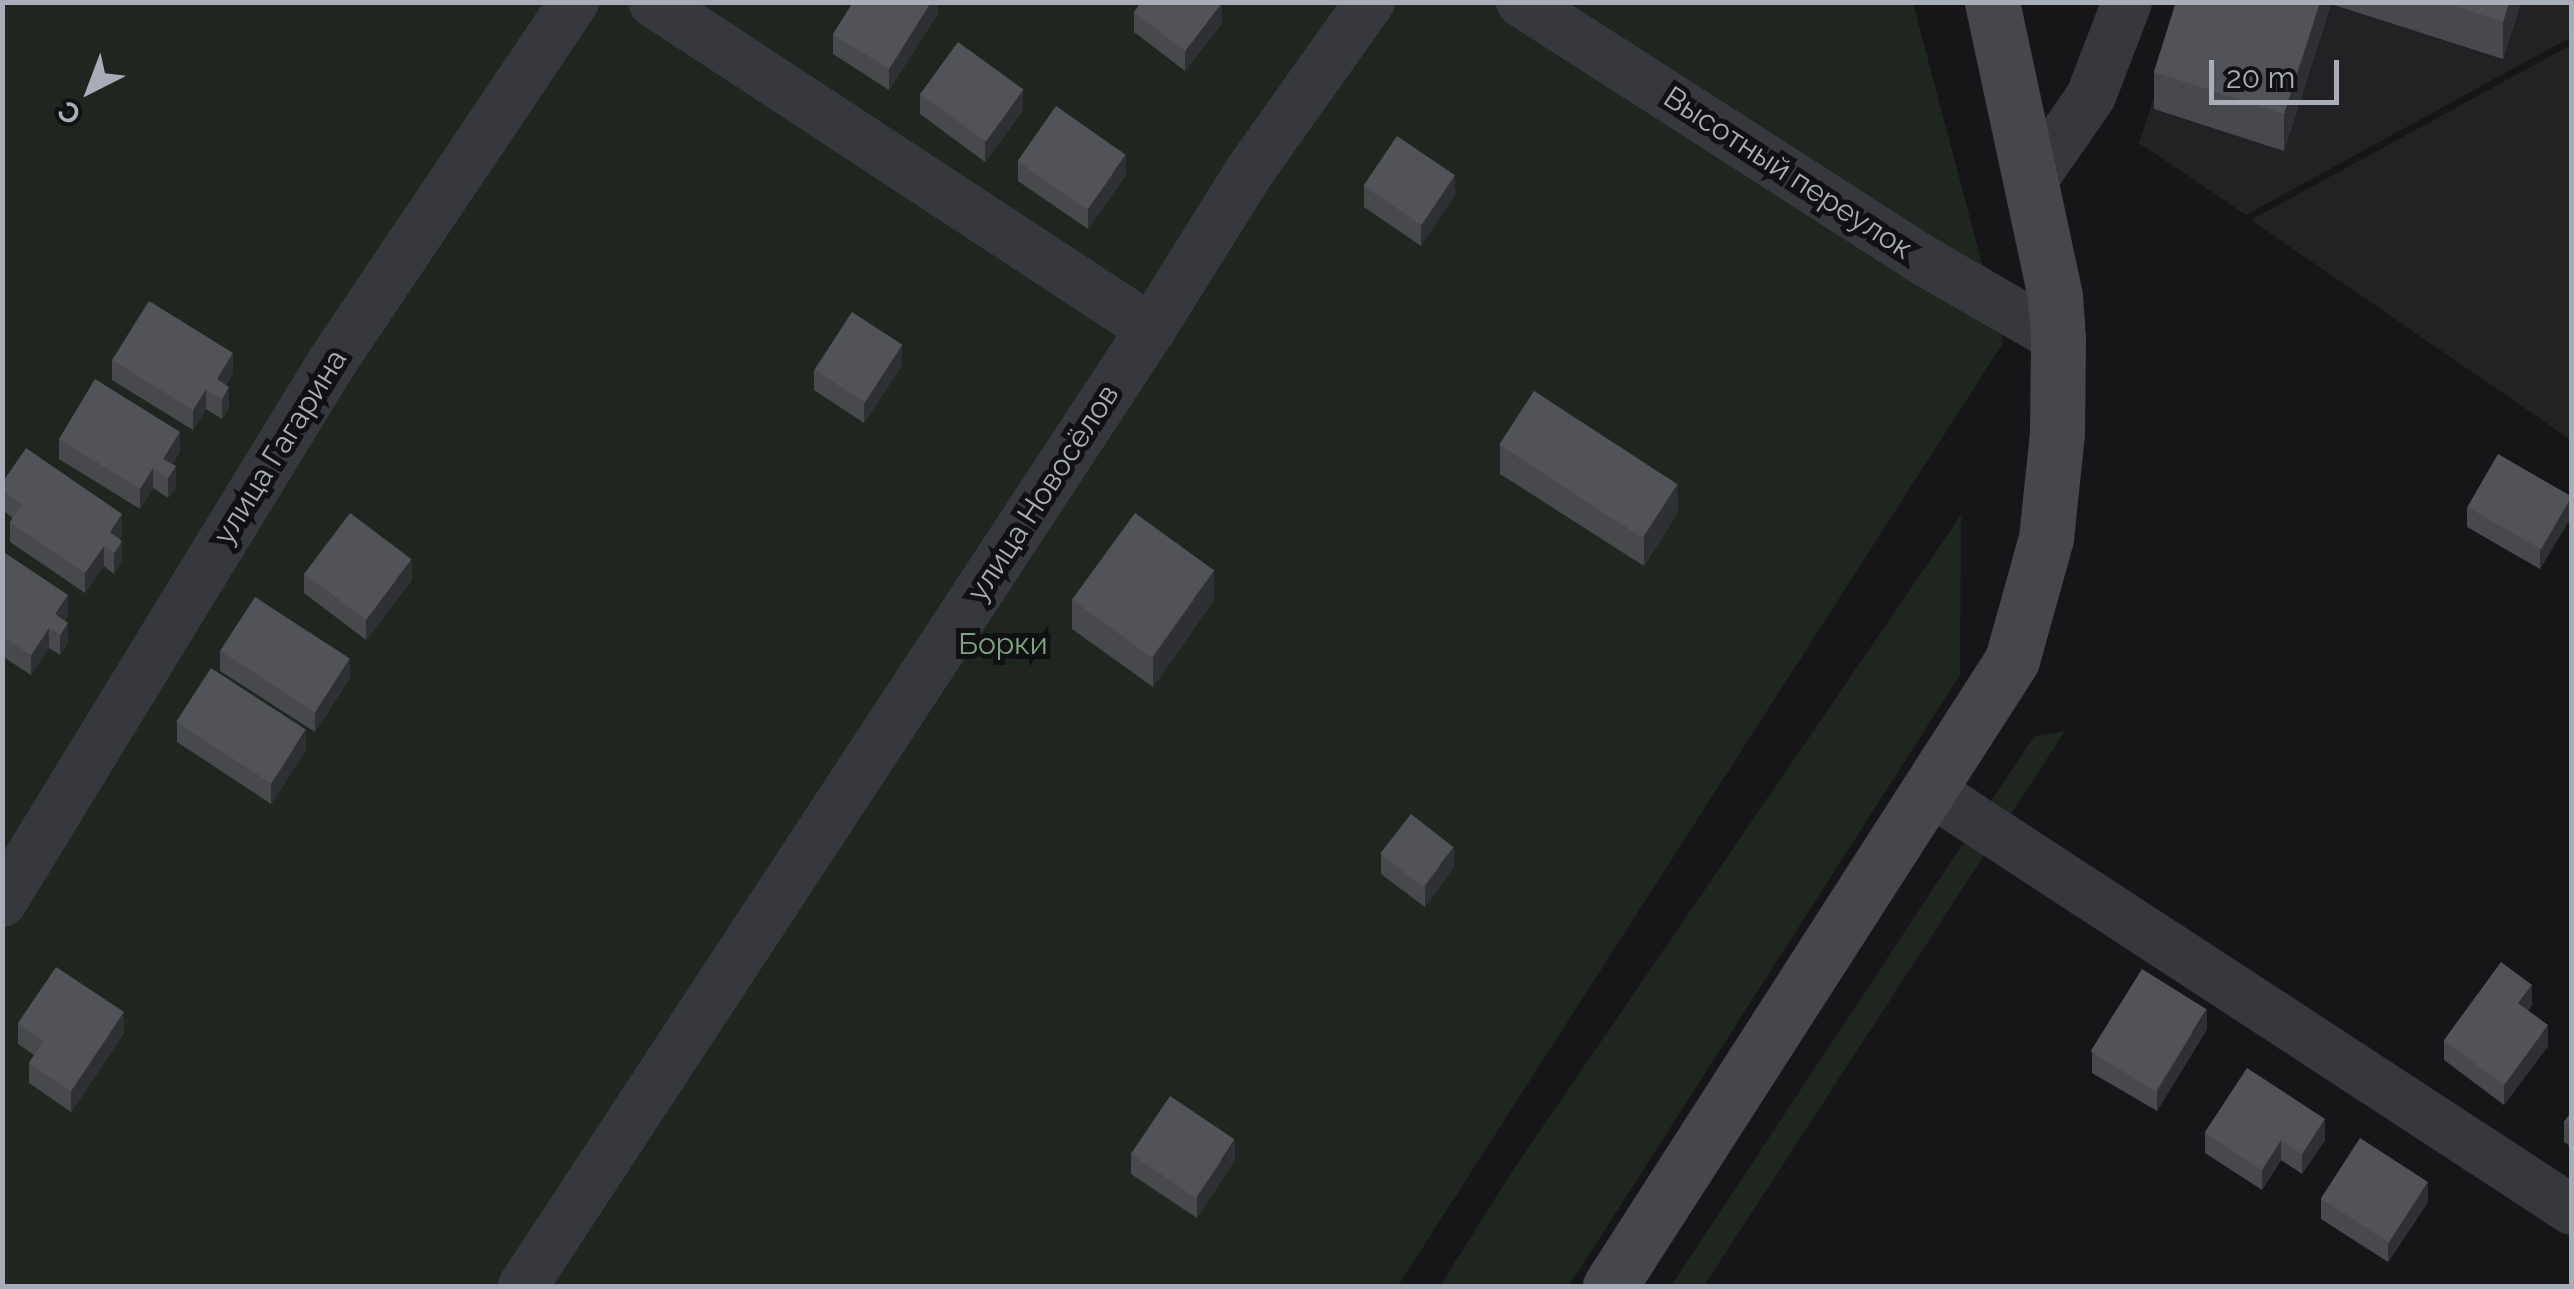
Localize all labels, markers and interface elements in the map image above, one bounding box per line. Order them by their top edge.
north arrow [40,40,140,140]
scale bar [2214,40,2344,102]
text: 20 m [2226,60,2295,95]
street label: Высотный переулок [1657,79,1919,267]
text: С [51,94,88,131]
street label: улица Гагарина [206,343,354,551]
street label: улица Новосёлов [960,378,1126,608]
park label: Борки [958,626,1048,662]

